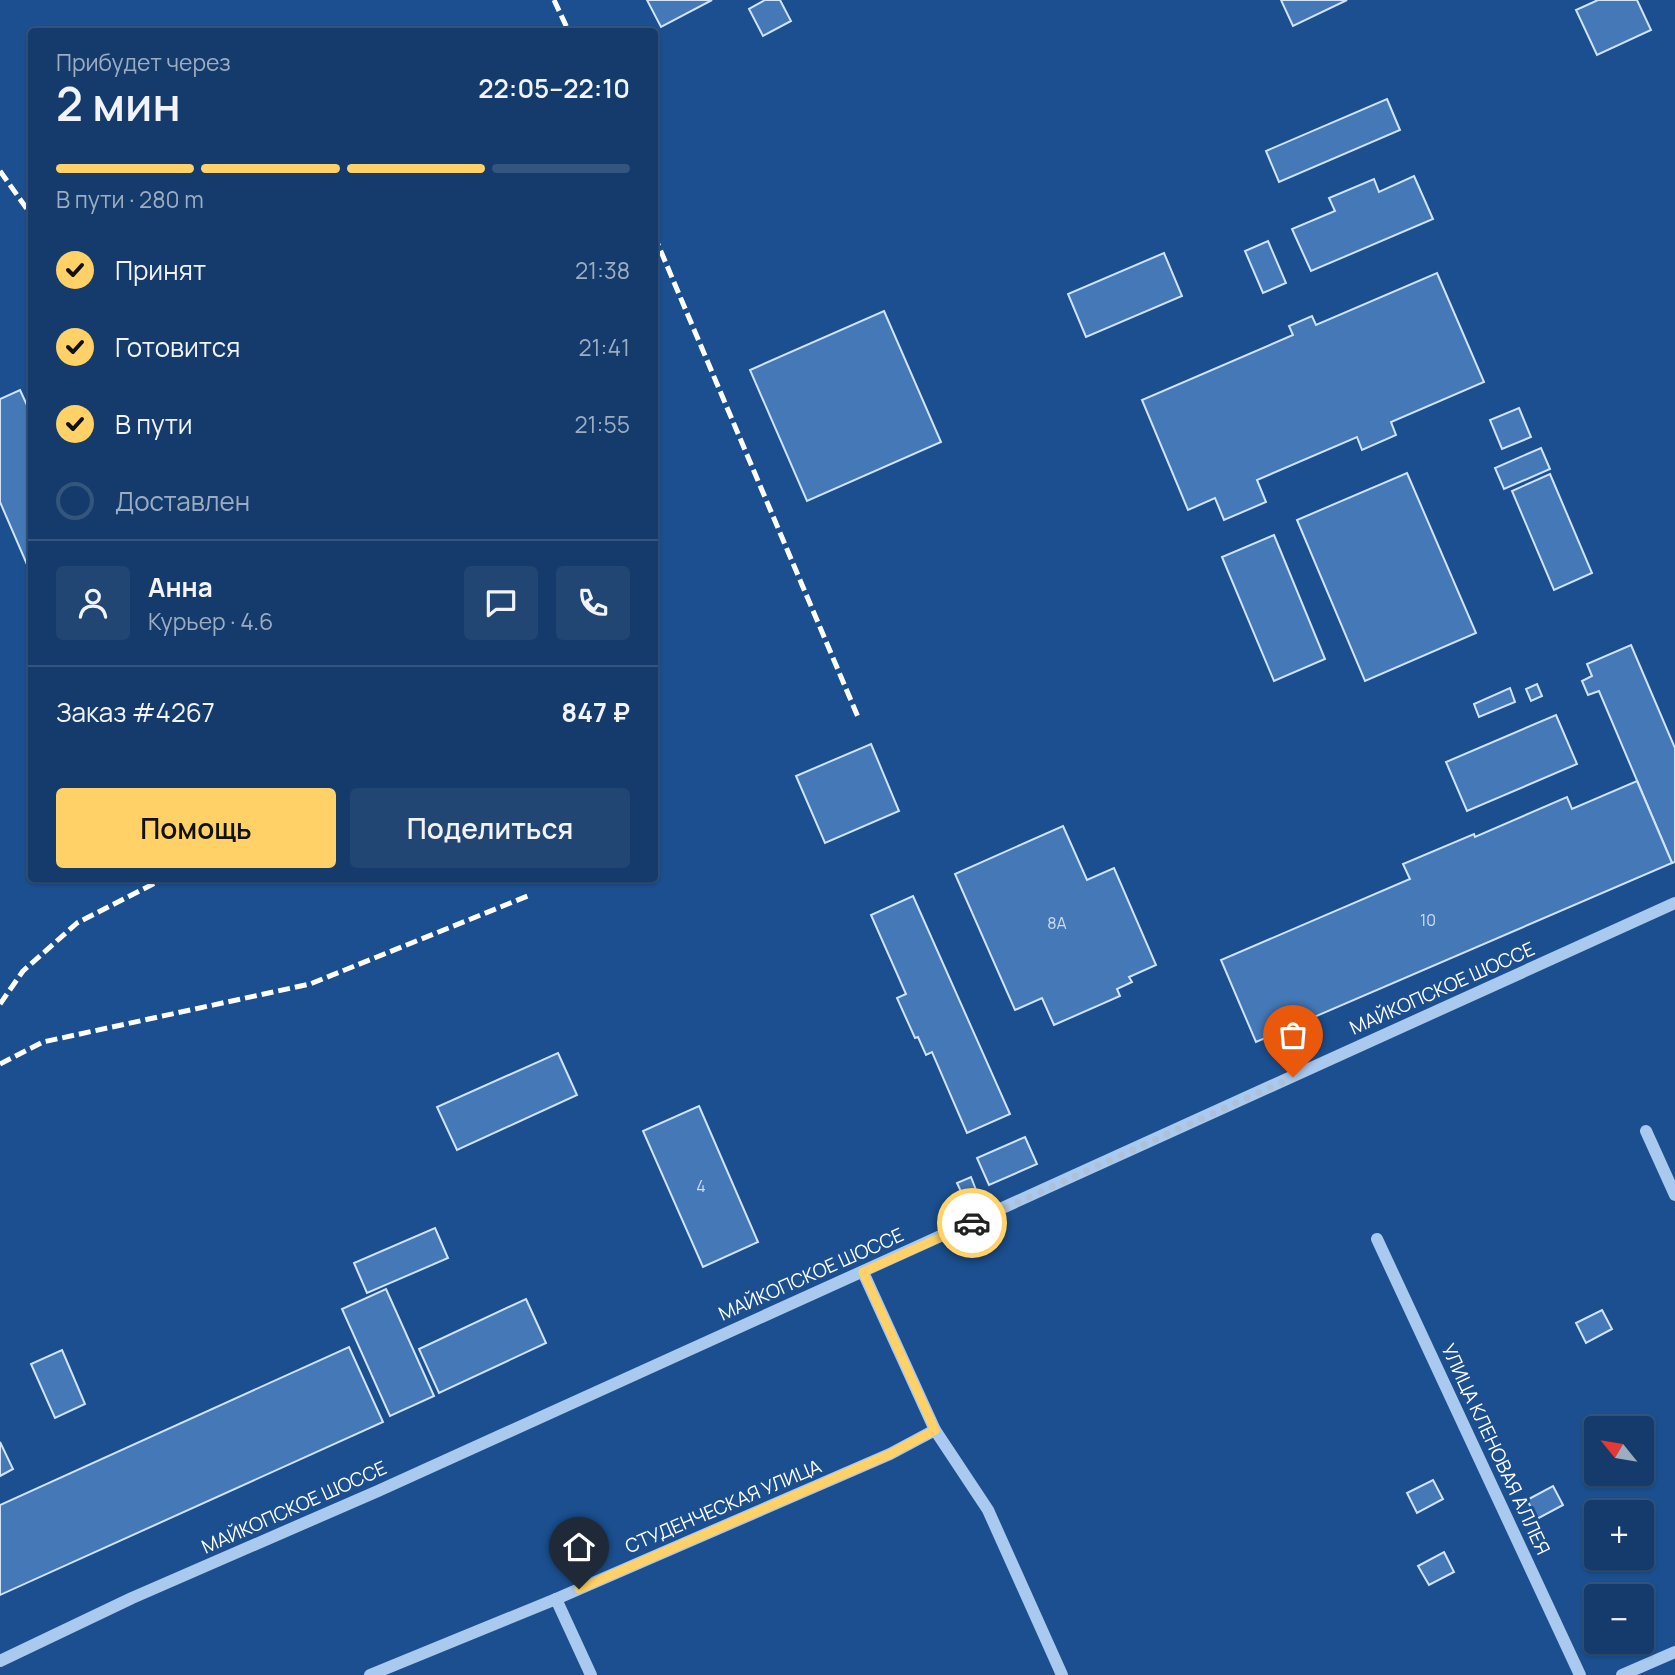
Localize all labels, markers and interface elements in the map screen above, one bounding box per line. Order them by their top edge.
text: Прибудет через [56,46,231,78]
text: 22:05–22:10 [478,70,630,106]
text: 2 мин [56,72,181,135]
text: В пути · 280 m [56,183,204,215]
icon: check [56,251,94,289]
text: Принят [115,252,206,288]
text: 21:38 [575,254,630,286]
icon: check [56,328,94,366]
text: Готовится [115,329,240,365]
text: 21:41 [579,331,630,363]
icon: check [56,405,94,443]
text: В пути [115,406,193,442]
text: 21:55 [574,408,630,440]
text: Доставлен [115,483,250,519]
button: person [56,566,130,640]
button: chat [464,566,538,640]
button: phone [556,566,630,640]
text: Анна [148,569,213,605]
text: Курьер · 4.6 [148,605,273,637]
text: Заказ #4267 [56,694,215,730]
text: 847 ₽ [561,694,630,730]
button: Помощь [56,788,336,868]
button: Поделиться [350,788,630,868]
house number: 10 [1420,909,1436,931]
house number: 8А [1047,912,1067,934]
street label: МАЙКОПСКОЕ ШОССЕ [1345,935,1539,1041]
pin [1263,1005,1323,1077]
icon: bag [1274,1016,1312,1054]
house number: 4 [696,1175,706,1197]
courier [937,1188,1007,1258]
icon: car [953,1204,991,1242]
street label: МАЙКОПСКОЕ ШОССЕ [714,1221,908,1327]
street label: УЛИЦА КЛЕНОВАЯ АЛЛЕЯ [1436,1339,1556,1559]
north arrow [1584,1416,1654,1486]
map controls [1584,1416,1654,1654]
street label: СТУДЕНЧЕСКАЯ УЛИЦА [621,1453,825,1559]
street label: МАЙКОПСКОЕ ШОССЕ [197,1454,391,1560]
button: + [1584,1500,1654,1570]
pin [549,1517,609,1589]
icon: home [560,1528,598,1566]
button: − [1584,1584,1654,1654]

